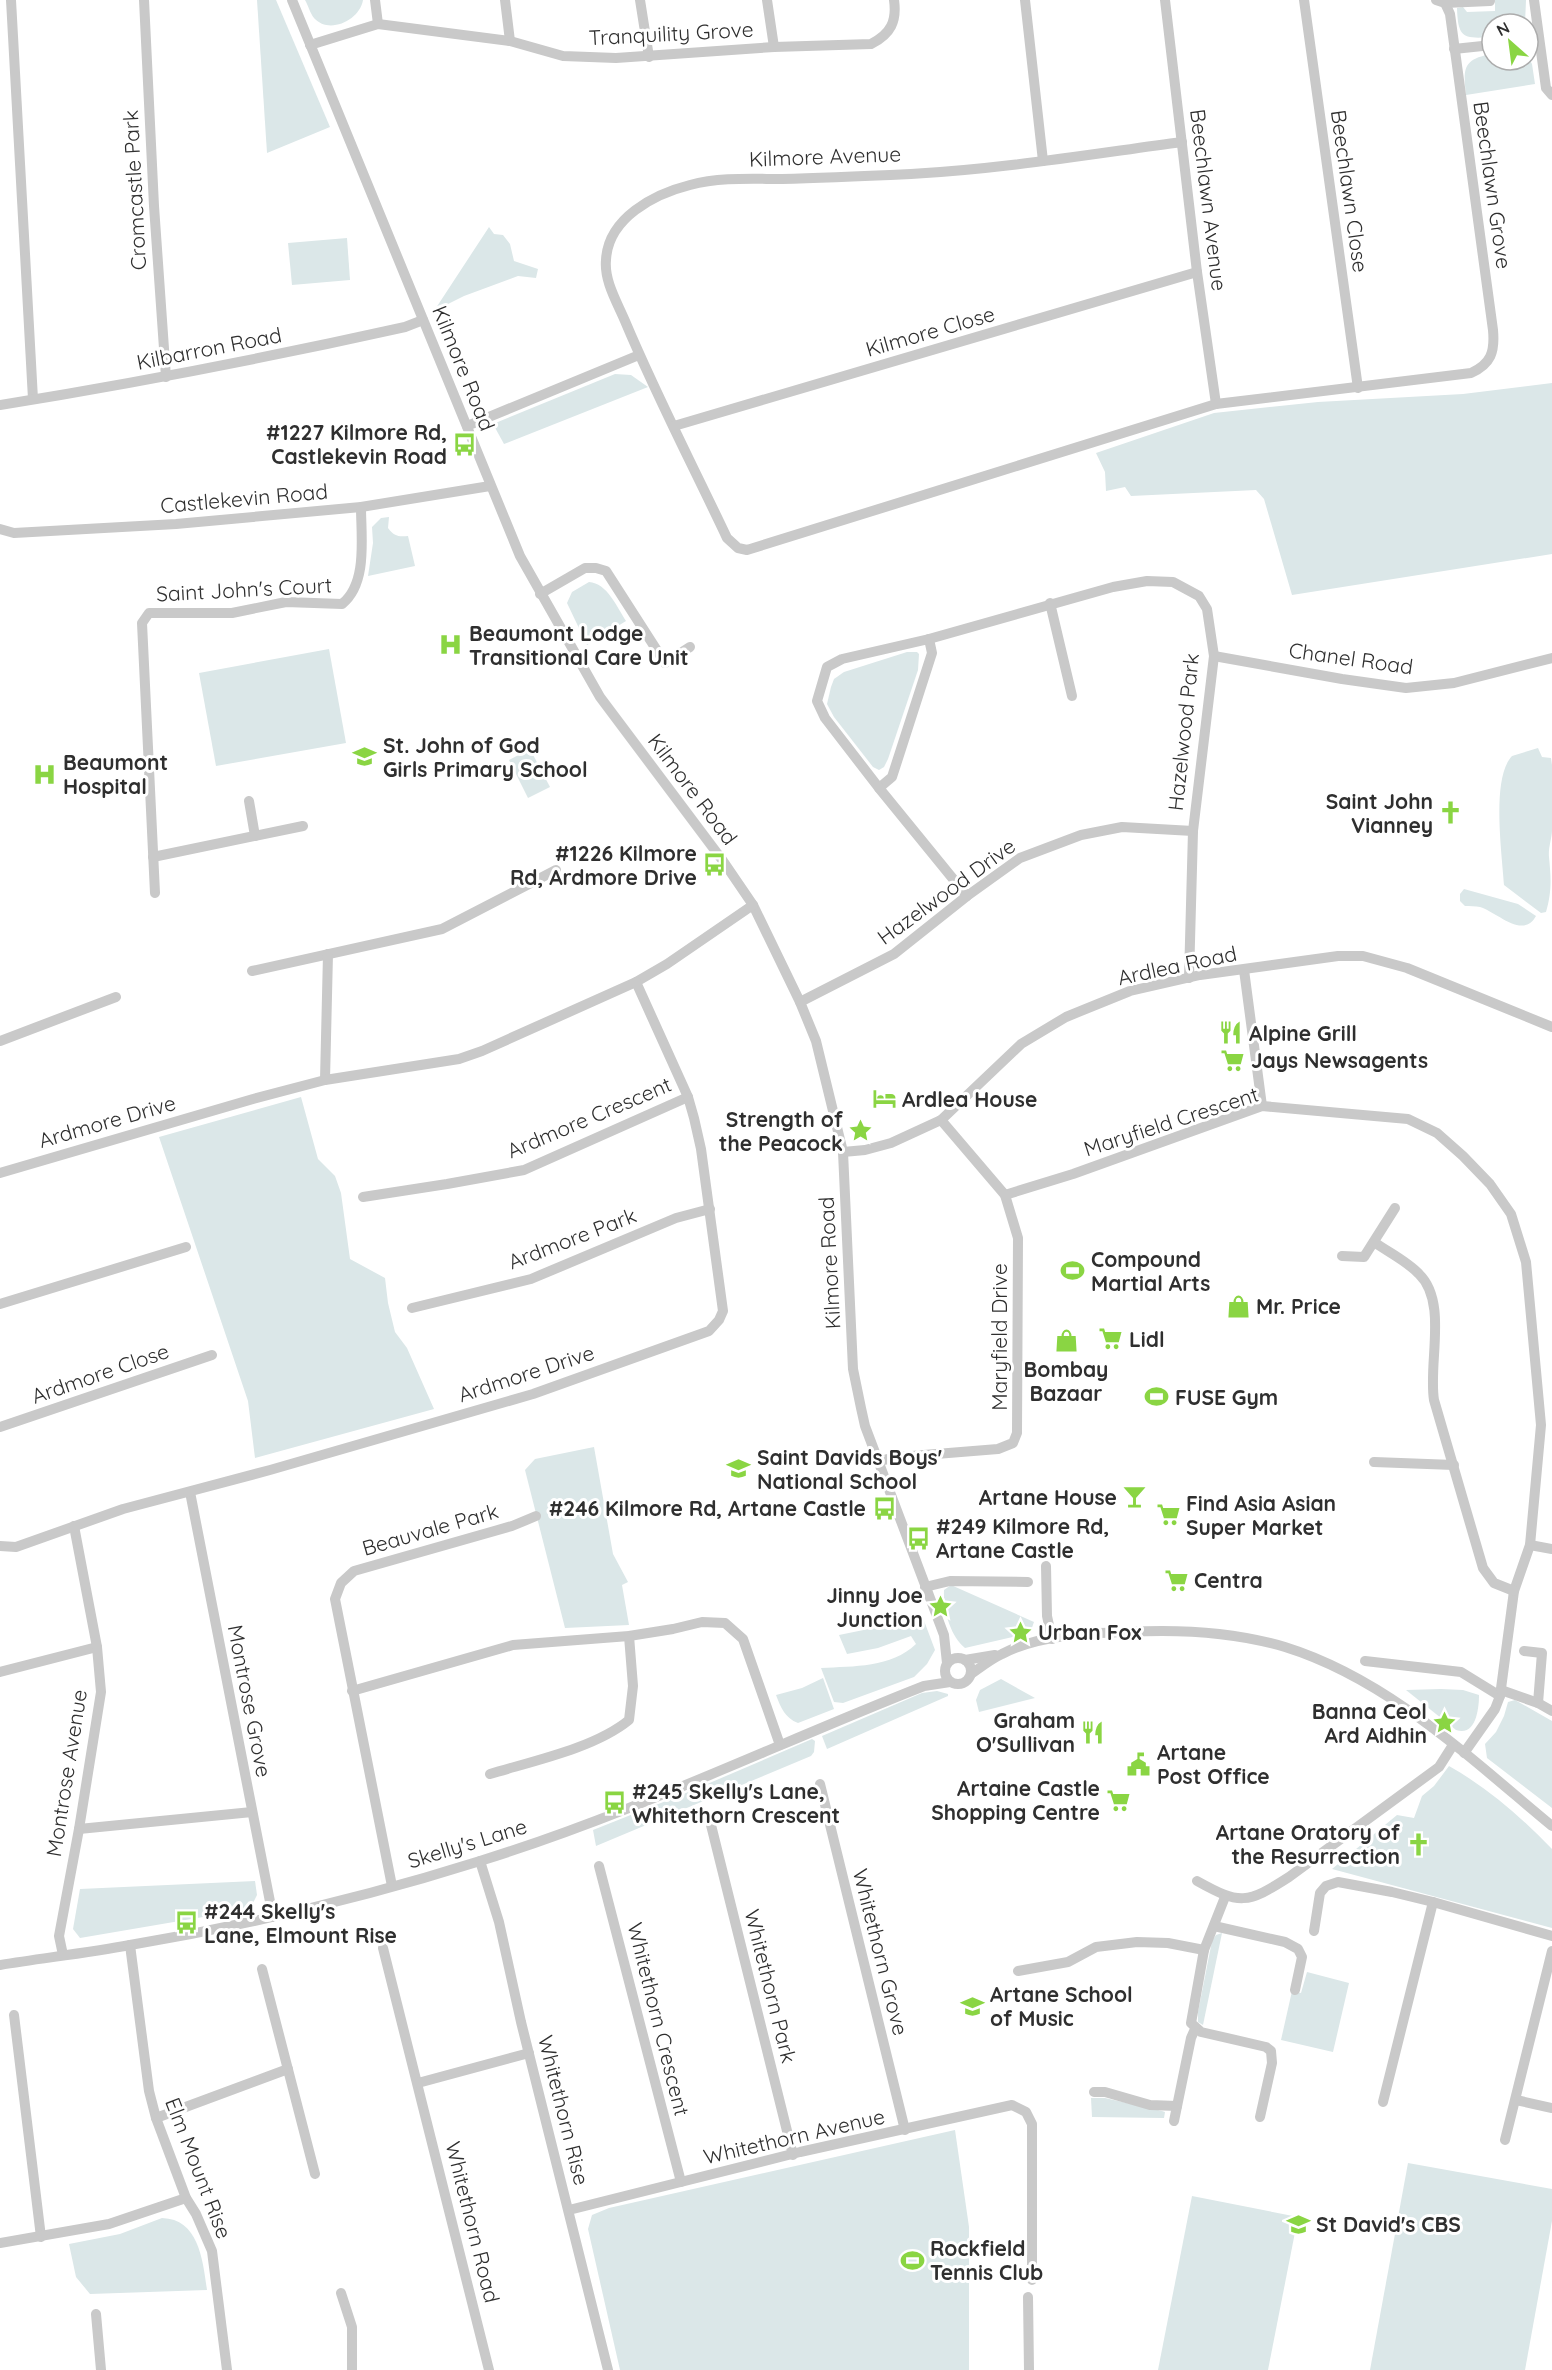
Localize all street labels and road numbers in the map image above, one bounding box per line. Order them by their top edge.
street label: Tranquility Grove [588,16,754,50]
street label: Beechlawn Grove [1468,100,1518,270]
street label: Beechlawn Avenue [1185,108,1233,292]
street label: Beechlawn Close [1326,108,1374,274]
street label: Cromcastle Park [117,109,151,271]
street label: Kilmore Avenue [748,140,902,172]
street label: Kilmore Close [862,300,998,362]
street label: Kilmore Road [427,302,501,434]
street label: Kilbarron Road [134,321,284,375]
street label: Castlekevin Road [159,478,329,518]
street label: Saint John's Court [155,571,333,607]
street label: Chanel Road [1287,636,1415,680]
street label: Hazelwood Park [1162,652,1204,812]
street label: Kilmore Road [643,728,743,850]
street label: Hazelwood Drive [872,832,1020,950]
street label: Ardlea Road [1115,940,1239,990]
street label: Ardmore Crescent [503,1071,675,1163]
street label: Maryfield Crescent [1080,1080,1262,1162]
street label: Ardmore Drive [35,1089,179,1153]
street label: Kilmore Road [813,1196,845,1330]
street label: Ardmore Park [504,1202,640,1274]
street label: Maryfield Drive [986,1263,1012,1411]
street label: Ardmore Close [28,1337,172,1409]
street label: Ardmore Drive [455,1339,597,1407]
street label: Beauvale Park [359,1497,501,1561]
street label: Montrose Grove [222,1623,278,1779]
street label: Montrose Avenue [40,1688,92,1858]
street label: Skelly's Lane [404,1813,530,1873]
street label: Whitethorn Grove [848,1866,914,2038]
street label: Whitethorn Park [739,1906,803,2066]
street label: Whitethorn Crescent [622,1920,696,2118]
street label: Whitethorn Rise [533,2032,595,2188]
street label: Elm Mount Rise [160,2094,238,2242]
street label: Whitethorn Avenue [701,2103,887,2169]
street label: Whitethorn Road [440,2139,506,2305]

